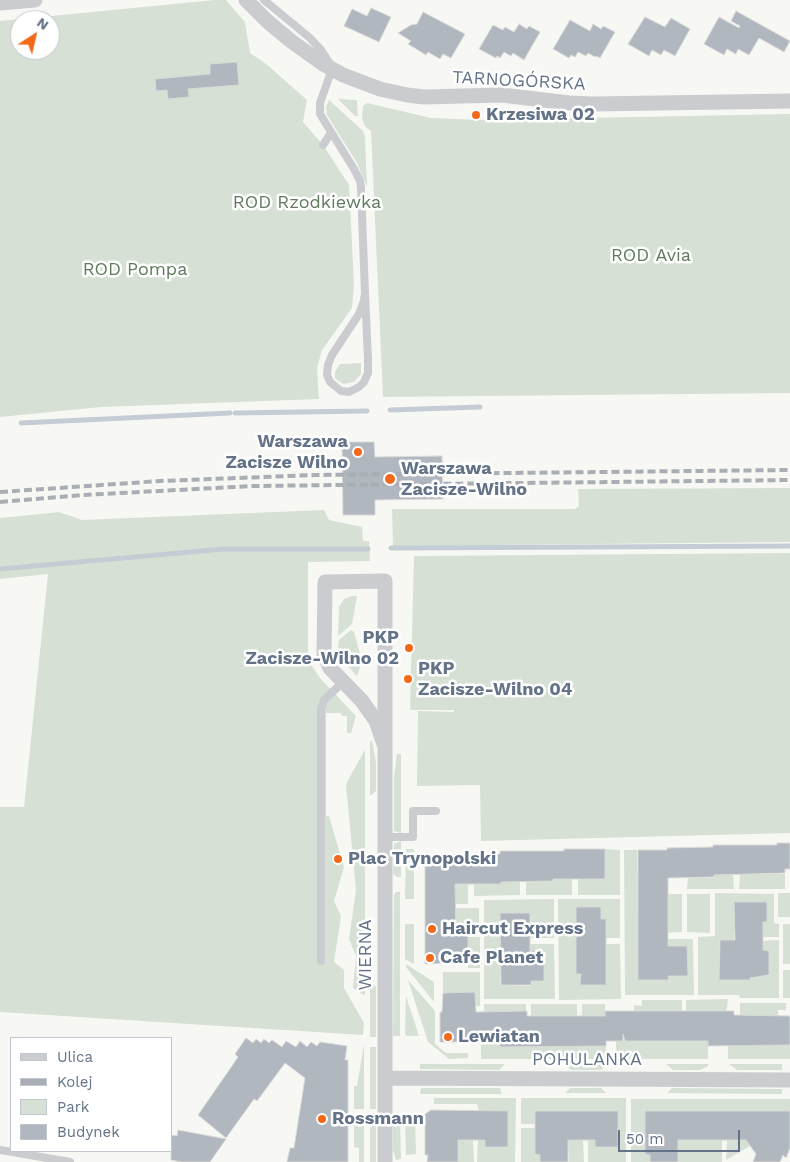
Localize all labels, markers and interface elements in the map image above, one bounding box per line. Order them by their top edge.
north arrow [10,10,60,60]
text: N [34,14,52,33]
street label: TARNOGÓRSKA [452,67,586,95]
place label: Krzesiwa 02 [486,104,595,126]
marker: Krzesiwa 02 [470,109,482,121]
park label: ROD Rzodkiewka [233,192,381,214]
park label: ROD Avia [611,245,691,267]
park label: ROD Pompa [83,259,187,281]
place label: Warszawa Zacisze Wilno [225,431,348,474]
marker: Warszawa Zacisze Wilno [352,446,364,458]
place label: Warszawa Zacisze-Wilno [401,458,527,500]
marker: Warszawa Zacisze-Wilno [383,472,397,486]
place label: PKP Zacisze-Wilno 02 [245,627,399,670]
marker: PKP Zacisze-Wilno 02 [403,642,415,654]
place label: PKP Zacisze-Wilno 04 [418,658,572,701]
marker: PKP Zacisze-Wilno 04 [402,673,414,685]
place label: Plac Trynopolski [348,848,496,870]
marker: Plac Trynopolski [332,853,344,865]
place label: Haircut Express [442,918,583,940]
street label: WIERNA [355,919,377,991]
marker: Haircut Express [426,923,438,935]
place label: Cafe Planet [440,947,543,969]
marker: Cafe Planet [424,952,436,964]
place label: Lewiatan [458,1026,540,1048]
marker: Lewiatan [442,1031,454,1043]
legend [10,1037,172,1152]
text: Ulica [57,1048,93,1066]
street label: POHULANKA [532,1049,642,1071]
text: Kolej [57,1073,92,1091]
text: Park [57,1098,89,1116]
place label: Rossmann [332,1108,424,1130]
marker: Rossmann [316,1113,328,1125]
scale bar [620,1120,742,1152]
text: Budynek [57,1123,120,1141]
text: 50 m [626,1130,663,1148]

